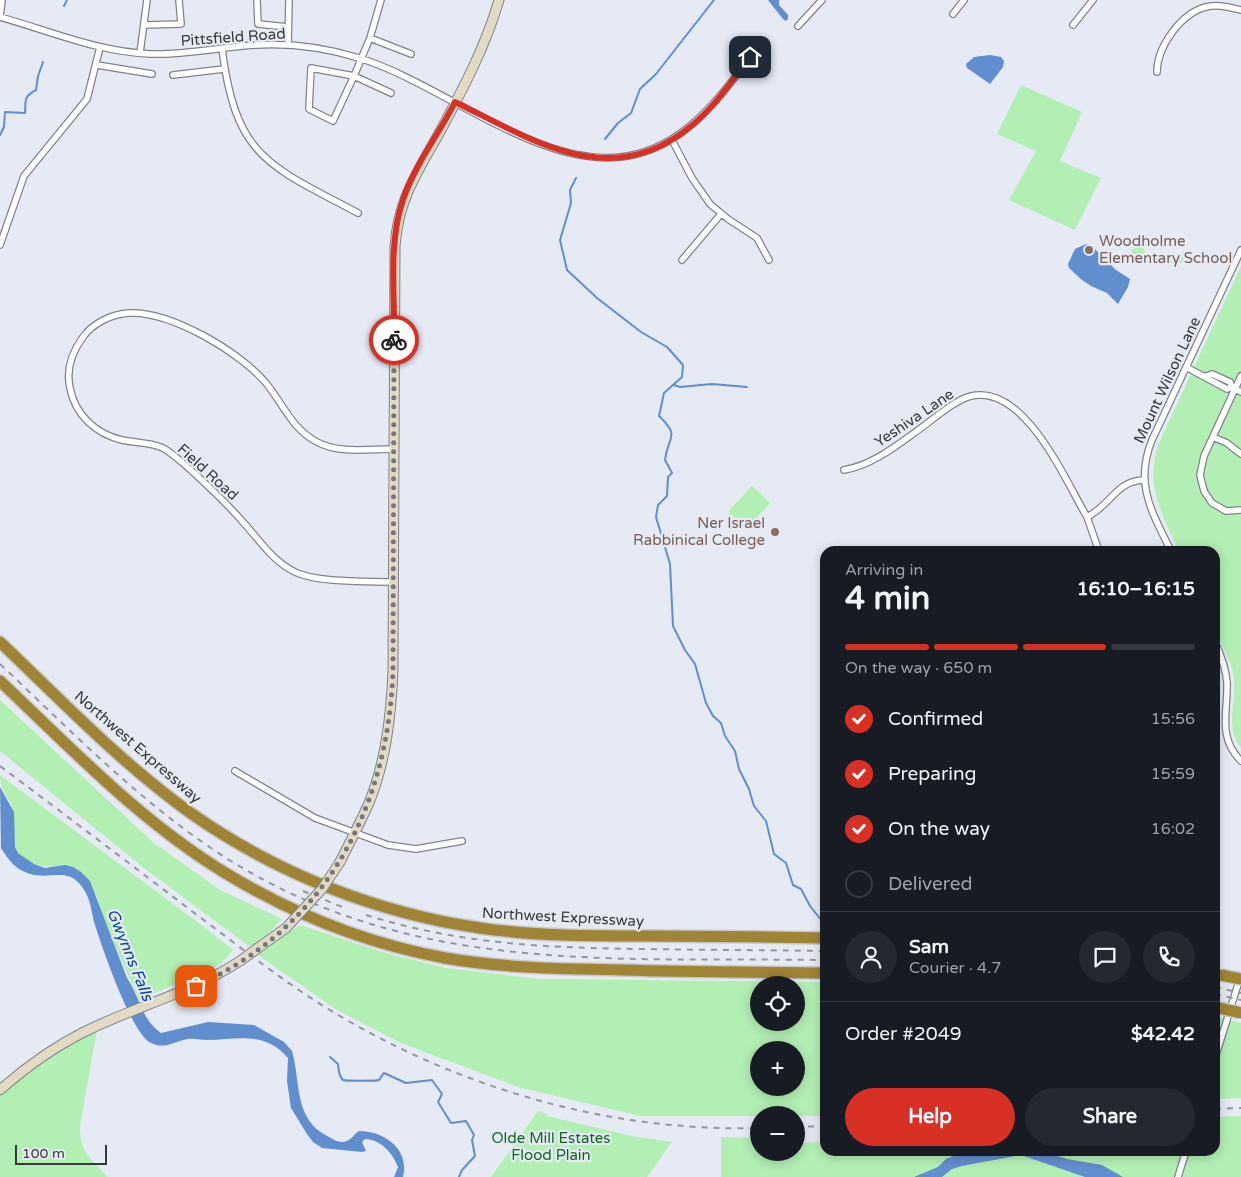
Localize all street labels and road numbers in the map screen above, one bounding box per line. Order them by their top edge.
street label: Pittsfield Road [180,24,286,50]
street label: Mount Wilson Lane [1130,314,1204,446]
street label: Yeshiva Lane [871,385,957,451]
street label: Field Road [174,440,242,504]
street label: Northwest Expressway [71,687,205,807]
street label: Northwest Expressway [482,904,644,930]

